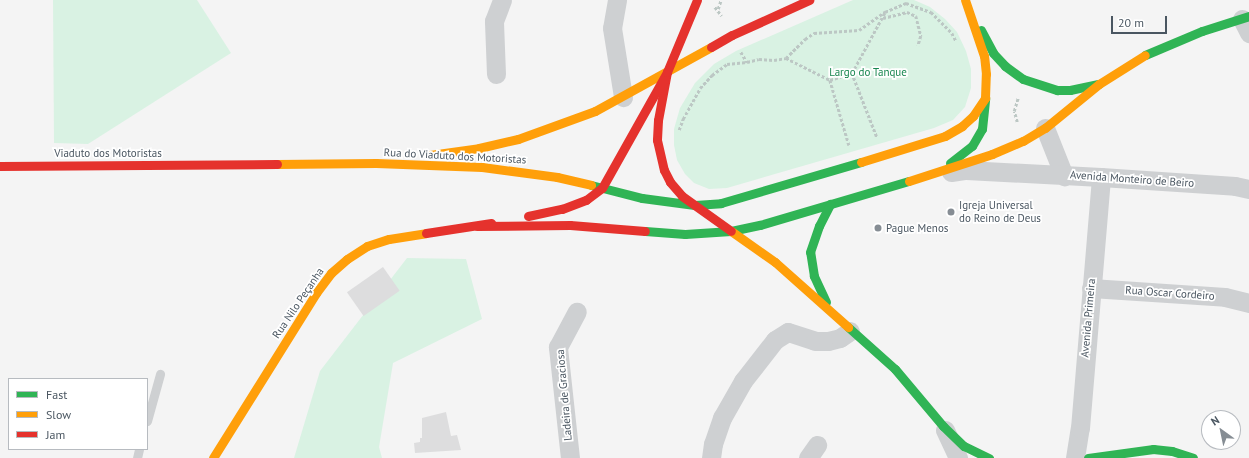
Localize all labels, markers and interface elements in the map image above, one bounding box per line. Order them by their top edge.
scale bar [1113,8,1169,34]
text: 20 m [1118,15,1144,30]
park label: Largo do Tanque [829,65,907,79]
street label: Viaduto dos Motoristas [54,146,162,160]
street label: Rua do Viaduto dos Motoristas [383,146,527,166]
street label: Avenida Monteiro de Beiro [1069,168,1195,190]
place label: Igreja Universal do Reino de Deus [959,199,1041,225]
marker: Igreja Universal do Reino de Deus [946,207,956,217]
place label: Pague Menos [886,221,948,235]
marker: Pague Menos [873,223,883,233]
street label: Rua Nilo Peçanha [270,265,326,341]
street label: Avenida Primeira [1078,278,1098,358]
street label: Rua Oscar Cordeiro [1125,283,1215,303]
street label: Ladeira de Graciosa [553,349,575,441]
legend [8,378,148,450]
text: Fast [46,387,67,402]
text: Slow [46,407,71,422]
north arrow [1201,410,1241,450]
text: N [1208,413,1222,429]
text: Jam [46,427,65,442]

